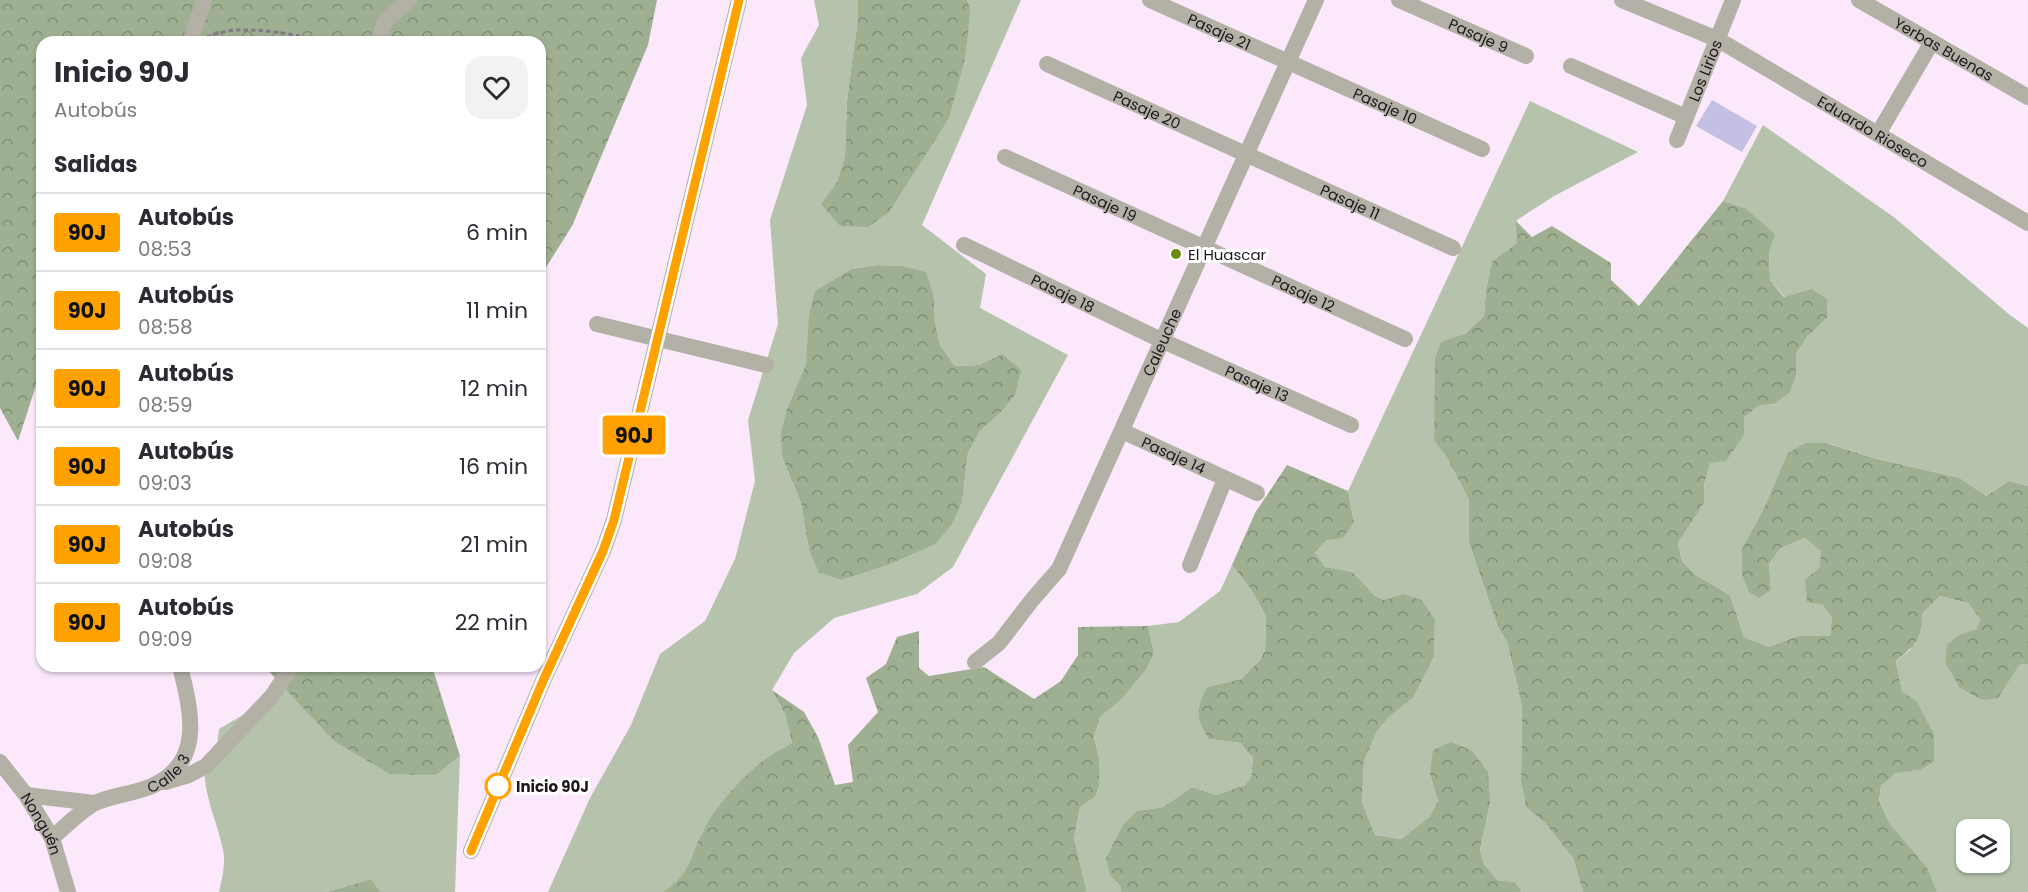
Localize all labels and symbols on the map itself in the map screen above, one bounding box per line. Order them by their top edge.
street label: Pasaje 21 [1184,8,1254,54]
street label: Yerbas Buenas [1890,12,1998,86]
street label: Pasaje 9 [1445,13,1512,57]
street label: Los Lirios [1683,36,1727,104]
street label: Pasaje 10 [1350,82,1421,129]
street label: Pasaje 20 [1110,85,1184,134]
street label: Eduardo Rioseco [1814,90,1932,172]
street label: Pasaje 19 [1070,179,1140,226]
street label: Pasaje 11 [1317,179,1384,224]
place label: El Huascar [1188,244,1267,265]
marker: El Huascar [1169,247,1183,261]
street label: Pasaje 18 [1028,269,1098,317]
street label: Pasaje 12 [1269,269,1339,316]
street label: Caleuche [1137,305,1186,379]
street label: Pasaje 13 [1222,360,1292,406]
line badge: 90J [600,416,668,454]
street label: Pasaje 14 [1138,431,1209,479]
street label: Calle 3 [143,750,194,798]
marker: Inicio 90J [485,773,511,799]
place label: Inicio 90J [516,776,589,797]
street label: Nonguén [16,789,67,857]

